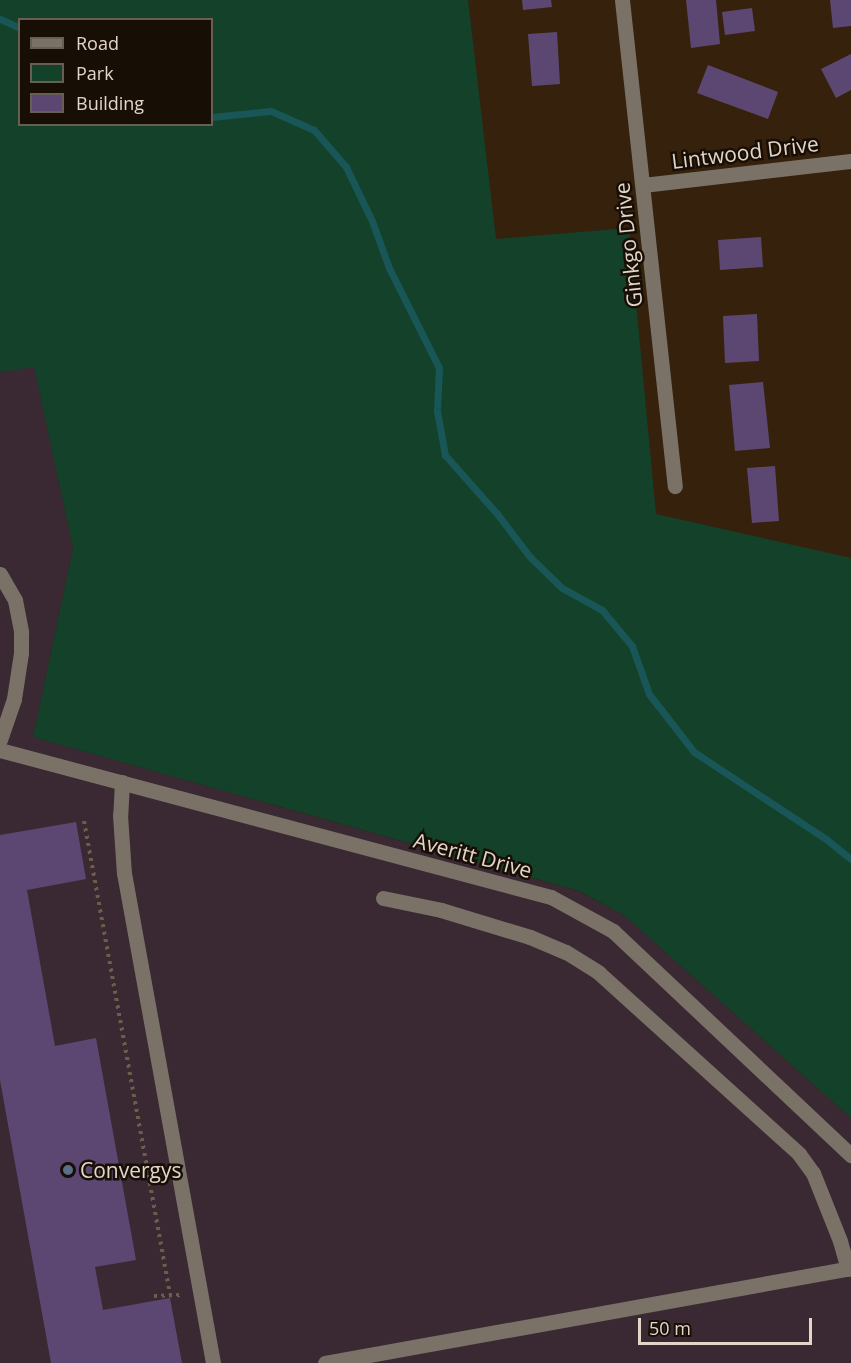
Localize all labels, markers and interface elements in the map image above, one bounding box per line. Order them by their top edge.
legend [18,18,213,126]
text: Road [76,31,119,55]
text: Park [76,61,114,85]
text: Building [76,91,144,115]
street label: Lintwood Drive [670,130,820,174]
street label: Ginkgo Drive [609,181,647,309]
street label: Averitt Drive [411,827,535,883]
place label: Convergys [80,1157,182,1183]
marker: Convergys [61,1163,75,1177]
scale bar [641,1306,815,1344]
text: 50 m [649,1316,691,1340]

